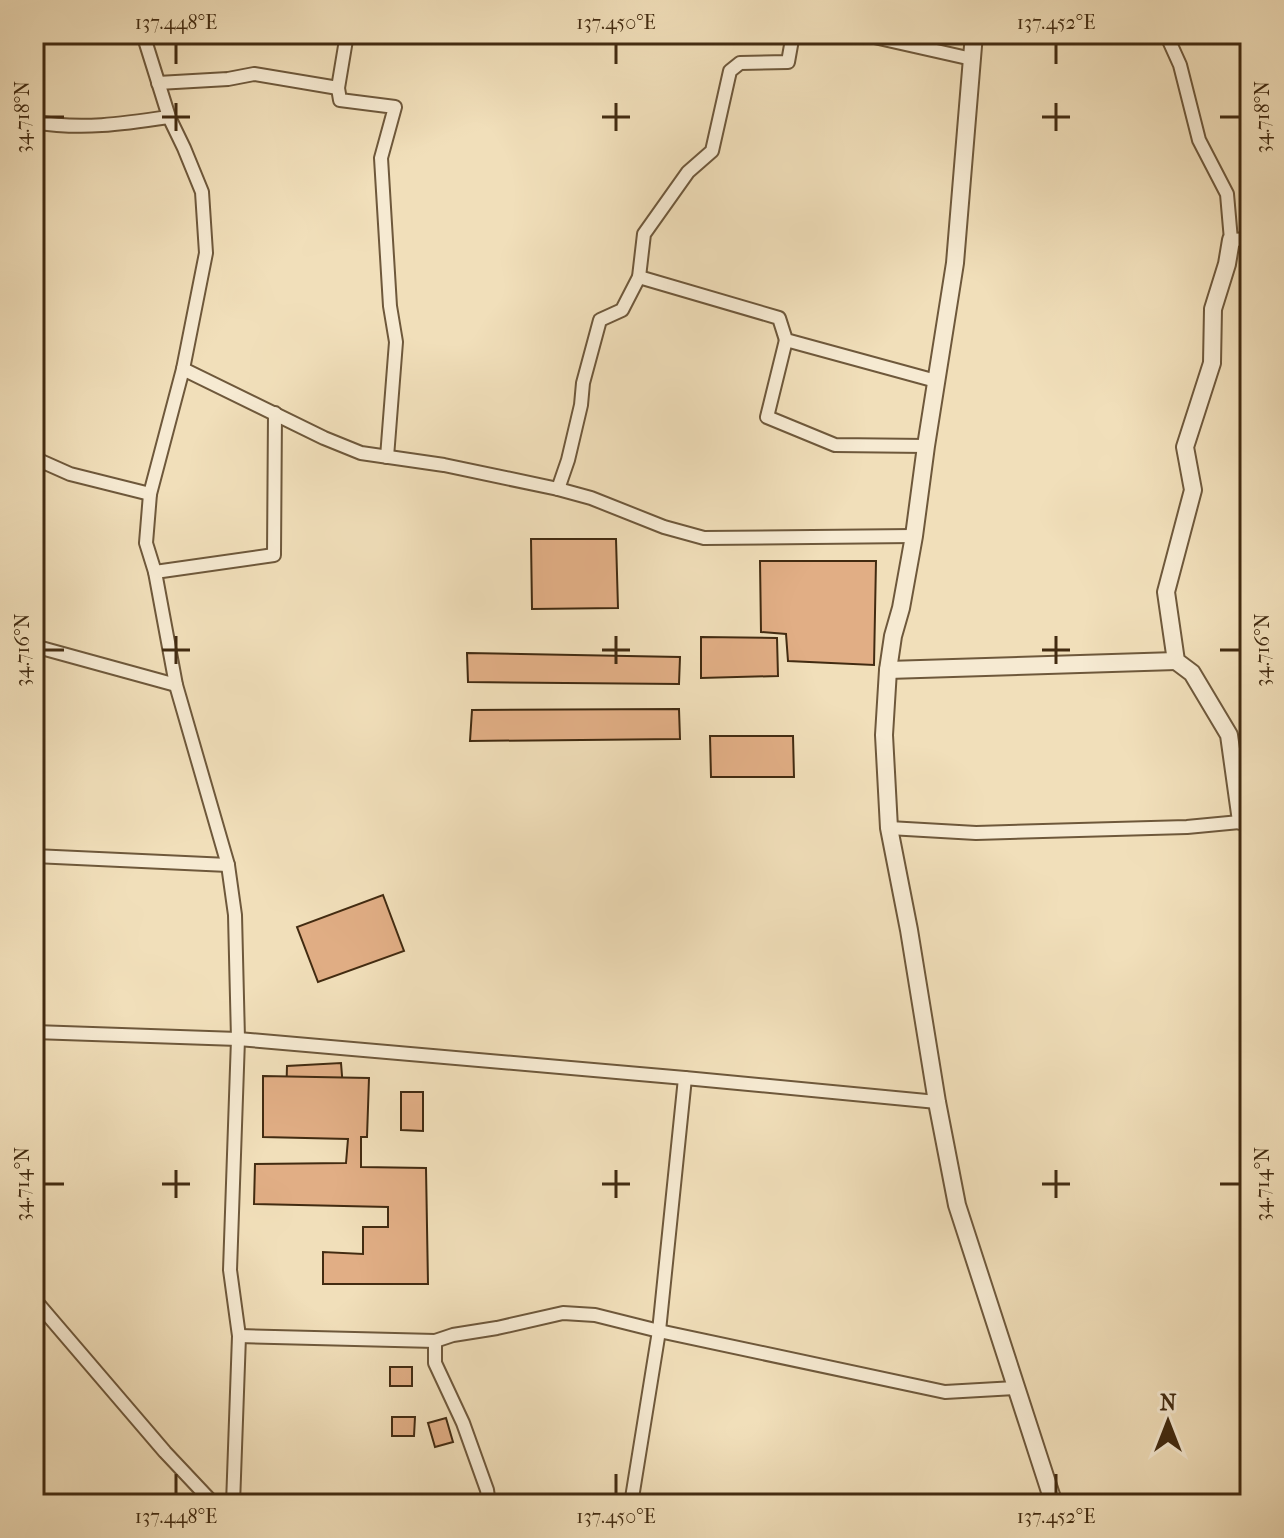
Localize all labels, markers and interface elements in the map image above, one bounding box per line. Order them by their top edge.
text: 137.448°E [135,11,217,34]
text: 137.450°E [576,11,656,34]
text: 137.452°E [1017,11,1095,34]
text: 34.718°N [11,81,34,153]
text: 34.718°N [1251,81,1274,153]
text: 34.716°N [11,613,34,687]
text: 34.716°N [1251,613,1274,687]
text: 34.714°N [11,1147,34,1221]
text: 34.714°N [1251,1147,1274,1221]
north arrow [1128,1382,1208,1462]
text: N [1160,1390,1177,1416]
text: 137.448°E [135,1505,217,1528]
text: 137.450°E [576,1505,656,1528]
text: 137.452°E [1017,1505,1095,1528]

